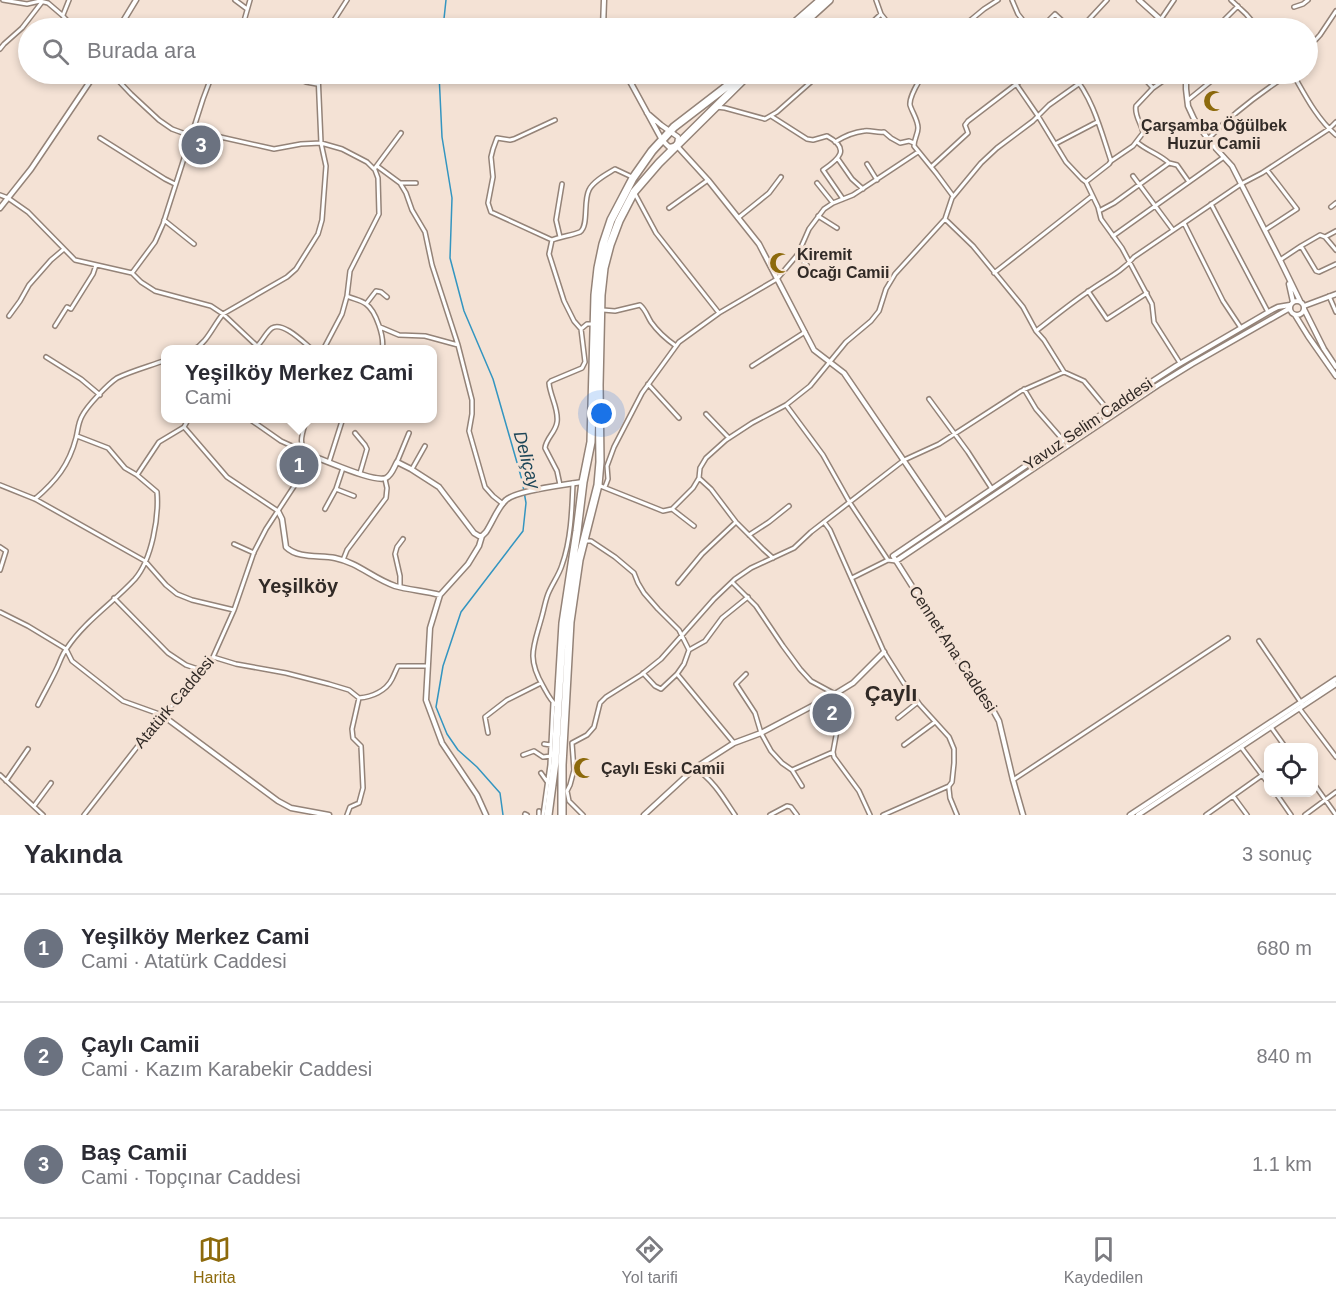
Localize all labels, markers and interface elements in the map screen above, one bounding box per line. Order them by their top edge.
search box [18,18,1318,84]
icon: search [39,35,72,68]
text: Burada ara [87,38,196,63]
mosque icon: Çarşamba Öğülbek Huzur Camii [1202,89,1226,113]
place label: Çarşamba Öğülbek Huzur Camii [1141,116,1287,152]
pin: 3 [182,122,220,168]
place label: Kiremit Ocağı Camii [797,246,889,281]
mosque icon: Kiremit Ocağı Camii [768,251,792,275]
popup [161,345,437,423]
text: Yeşilköy Merkez Cami [185,360,413,385]
street label: Yavuz Selim Caddesi [1021,375,1155,473]
text: Cami [185,386,231,408]
your location [587,399,616,428]
water label: Deliçay [510,429,545,492]
pin: 1 [280,442,318,488]
district label: Yeşilköy [258,575,339,597]
street label: Cennet Ana Caddesi [906,583,1000,715]
street label: Atatürk Caddesi [131,653,217,751]
district label: Çaylı [865,681,917,706]
pin: 2 [812,690,852,736]
map controls [1264,743,1318,797]
button: locate [1264,743,1318,797]
mosque icon: Çaylı Eski Camii [572,756,596,780]
place label: Çaylı Eski Camii [601,760,725,777]
text: Yakında [24,839,122,869]
text: 3 sonuç [1242,843,1312,865]
text: Yeşilköy Merkez Cami [81,924,310,949]
text: 1 [38,937,49,959]
text: 680 m [1256,937,1312,959]
text: Cami · Atatürk Caddesi [81,950,287,972]
text: Çaylı Camii [81,1032,200,1057]
text: 2 [38,1045,49,1067]
text: 840 m [1256,1045,1312,1067]
text: Cami · Kazım Karabekir Caddesi [81,1058,372,1080]
text: Baş Camii [81,1140,187,1165]
text: 3 [38,1153,49,1175]
text: 1.1 km [1252,1153,1312,1175]
text: Cami · Topçınar Caddesi [81,1166,301,1188]
tab: Harita [193,1233,236,1287]
tab: Yol tarifi [622,1233,678,1287]
tab: Kaydedilen [1064,1233,1143,1287]

